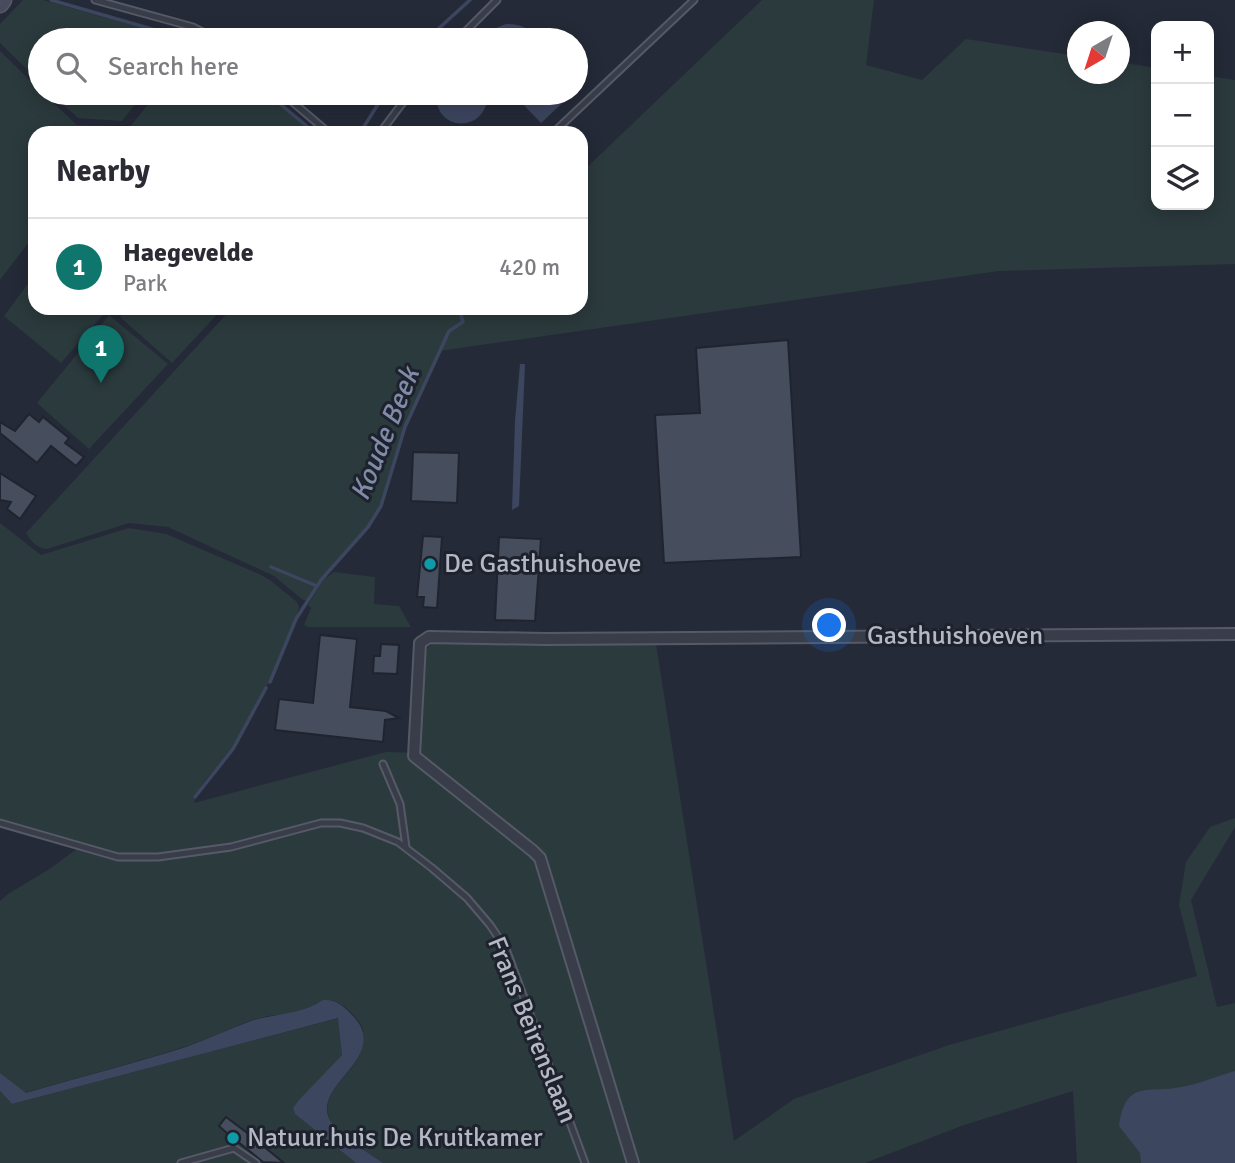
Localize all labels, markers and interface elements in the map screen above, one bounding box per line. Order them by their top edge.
north arrow [1067,21,1130,84]
map controls [1151,21,1214,210]
button: + [1151,21,1214,84]
search box [28,28,588,105]
icon: search [52,48,90,86]
text: Search here [108,51,239,83]
button: − [1151,84,1214,147]
button: layers [1151,147,1214,210]
text: Nearby [56,153,150,190]
text: Haegevelde [123,237,254,269]
text: 1 [73,253,85,282]
text: 420 m [499,253,560,282]
text: Park [123,269,167,298]
pin: 1 [78,325,124,383]
water label: Koude Beek [343,360,428,505]
place label: De Gasthuishoeve [444,548,642,580]
marker: De Gasthuishoeve [422,556,438,572]
your location [812,608,846,642]
street label: Gasthuishoeven [867,620,1043,652]
street label: Frans Beirenslaan [480,932,584,1128]
place label: Natuur.huis De Kruitkamer [247,1122,543,1154]
marker: Natuur.huis De Kruitkamer [225,1130,241,1146]

